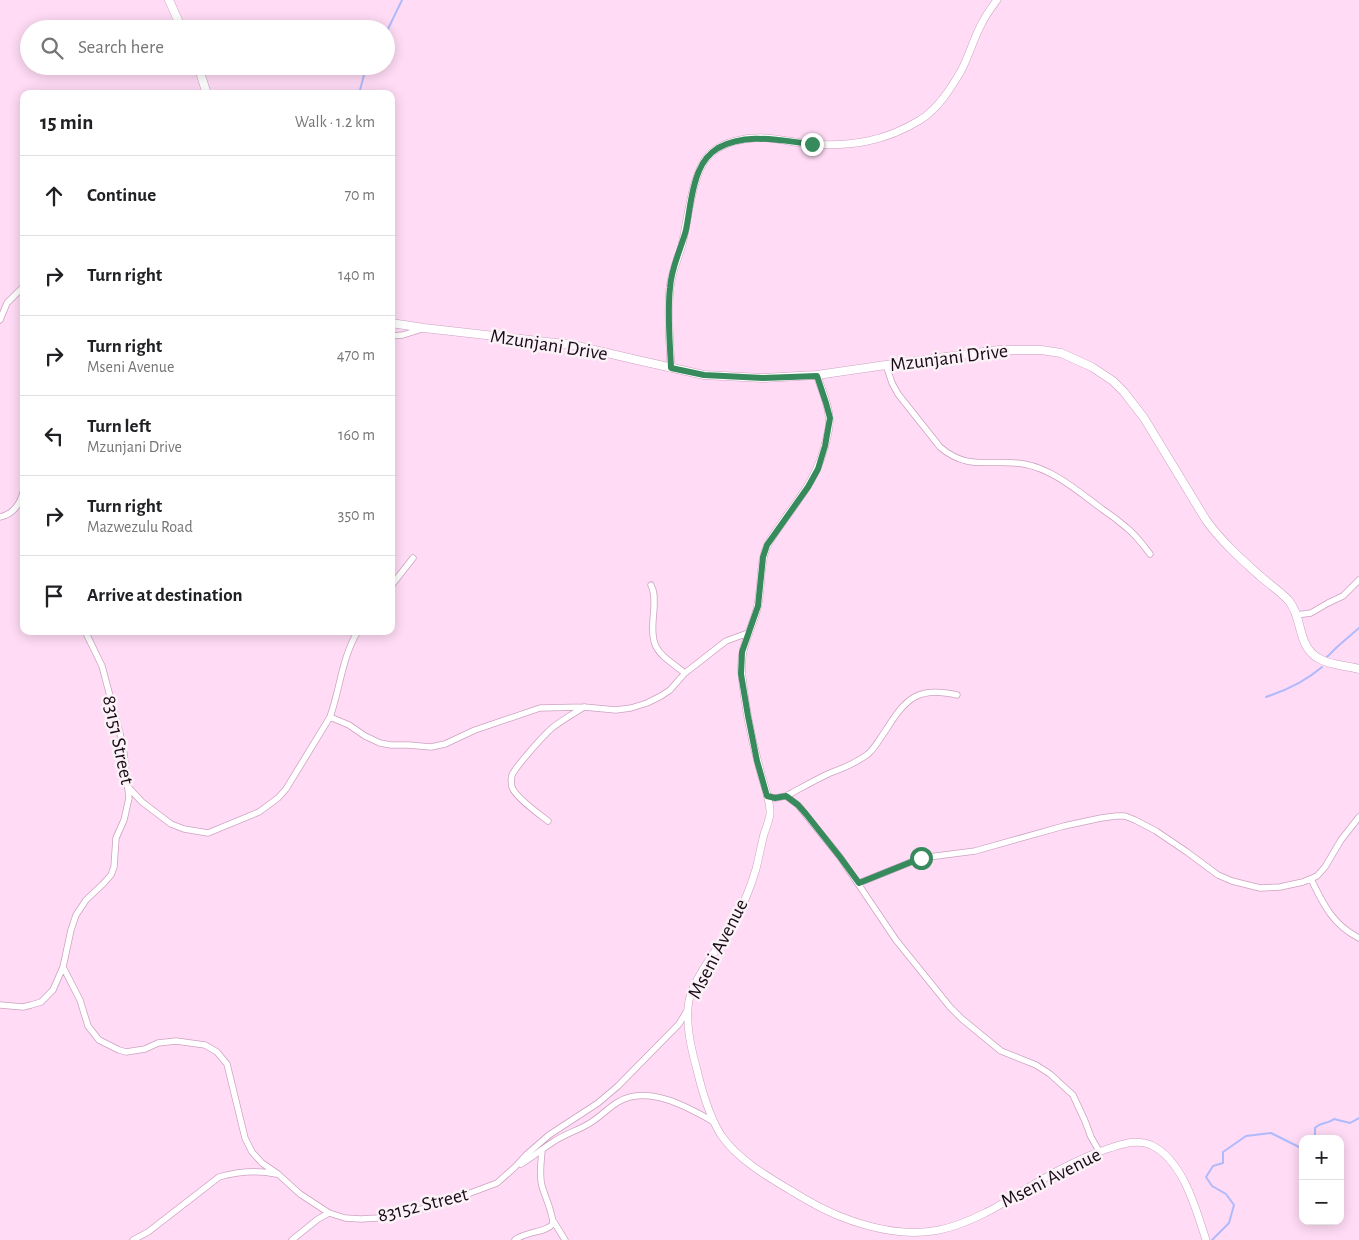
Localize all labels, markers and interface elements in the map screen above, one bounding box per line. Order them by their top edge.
search box [20,20,395,75]
icon: search [38,34,66,62]
text: Search here [78,38,164,57]
text: 15 min [40,112,93,133]
text: Walk · 1.2 km [295,114,375,130]
route end [801,133,824,156]
icon: ahead [40,182,68,210]
text: Continue [87,186,156,205]
text: 70 m [344,187,375,203]
icon: right [40,262,68,290]
text: Turn right [87,266,162,285]
text: 140 m [338,267,375,283]
street label: Mzunjani Drive [489,326,609,364]
text: Turn right [87,337,162,356]
street label: Mzunjani Drive [889,341,1009,375]
icon: right [40,342,68,370]
text: 470 m [337,347,375,363]
text: Mseni Avenue [87,359,174,375]
text: Turn left [87,417,151,436]
icon: left [40,422,68,450]
text: 160 m [338,427,375,443]
text: Mzunjani Drive [87,439,182,455]
text: Turn right [87,497,162,516]
icon: right [40,502,68,530]
text: 350 m [338,507,375,523]
text: Mazwezulu Road [87,519,193,535]
icon: arrive [40,582,68,610]
text: Arrive at destination [87,586,243,605]
street label: 83151 Street [99,694,137,787]
route start [910,847,933,870]
street label: Mseni Avenue [684,896,752,1002]
map controls [1299,1135,1344,1225]
button: + [1299,1135,1344,1180]
street label: Mseni Avenue [998,1144,1104,1212]
button: − [1299,1180,1344,1225]
street label: 83152 Street [376,1184,471,1226]

